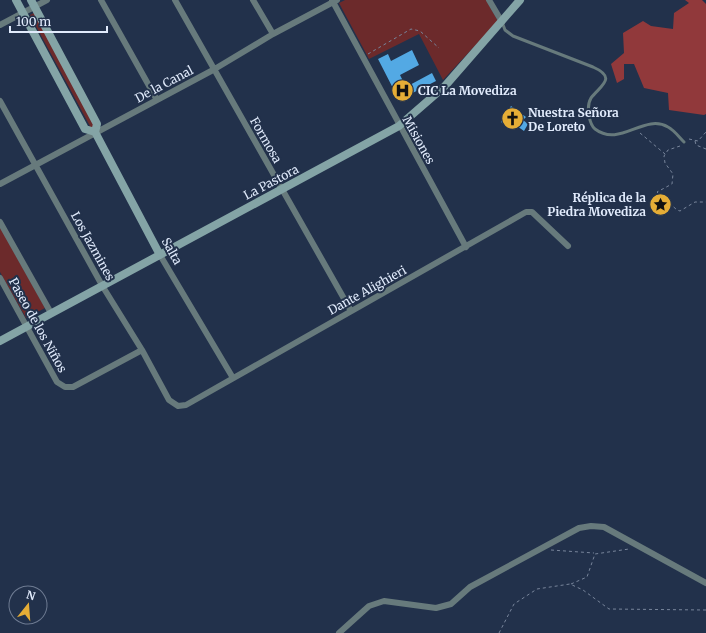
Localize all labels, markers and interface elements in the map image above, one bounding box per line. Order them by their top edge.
scale bar [10,8,107,34]
text: 100 m [16,14,51,29]
street label: De la Canal [132,62,196,106]
hospital icon: CIC La Movediza [390,77,416,103]
place label: CIC La Movediza [418,83,517,98]
place label: Nuestra Señora De Loreto [528,105,619,134]
church icon: Nuestra Señora De Loreto [500,106,526,132]
street label: Misiones [400,113,438,167]
street label: Formosa [247,114,285,166]
street label: La Pastora [241,161,302,203]
place label: Réplica de la Piedra Movediza [547,190,646,219]
place icon: Réplica de la Piedra Movediza [648,191,674,217]
street label: Los Jazmines [68,209,118,283]
street label: Salta [159,235,186,268]
street label: Dante Alighieri [325,262,409,318]
street label: Paseo de los Niños [6,275,70,375]
north arrow [8,585,48,625]
text: N [25,587,37,603]

